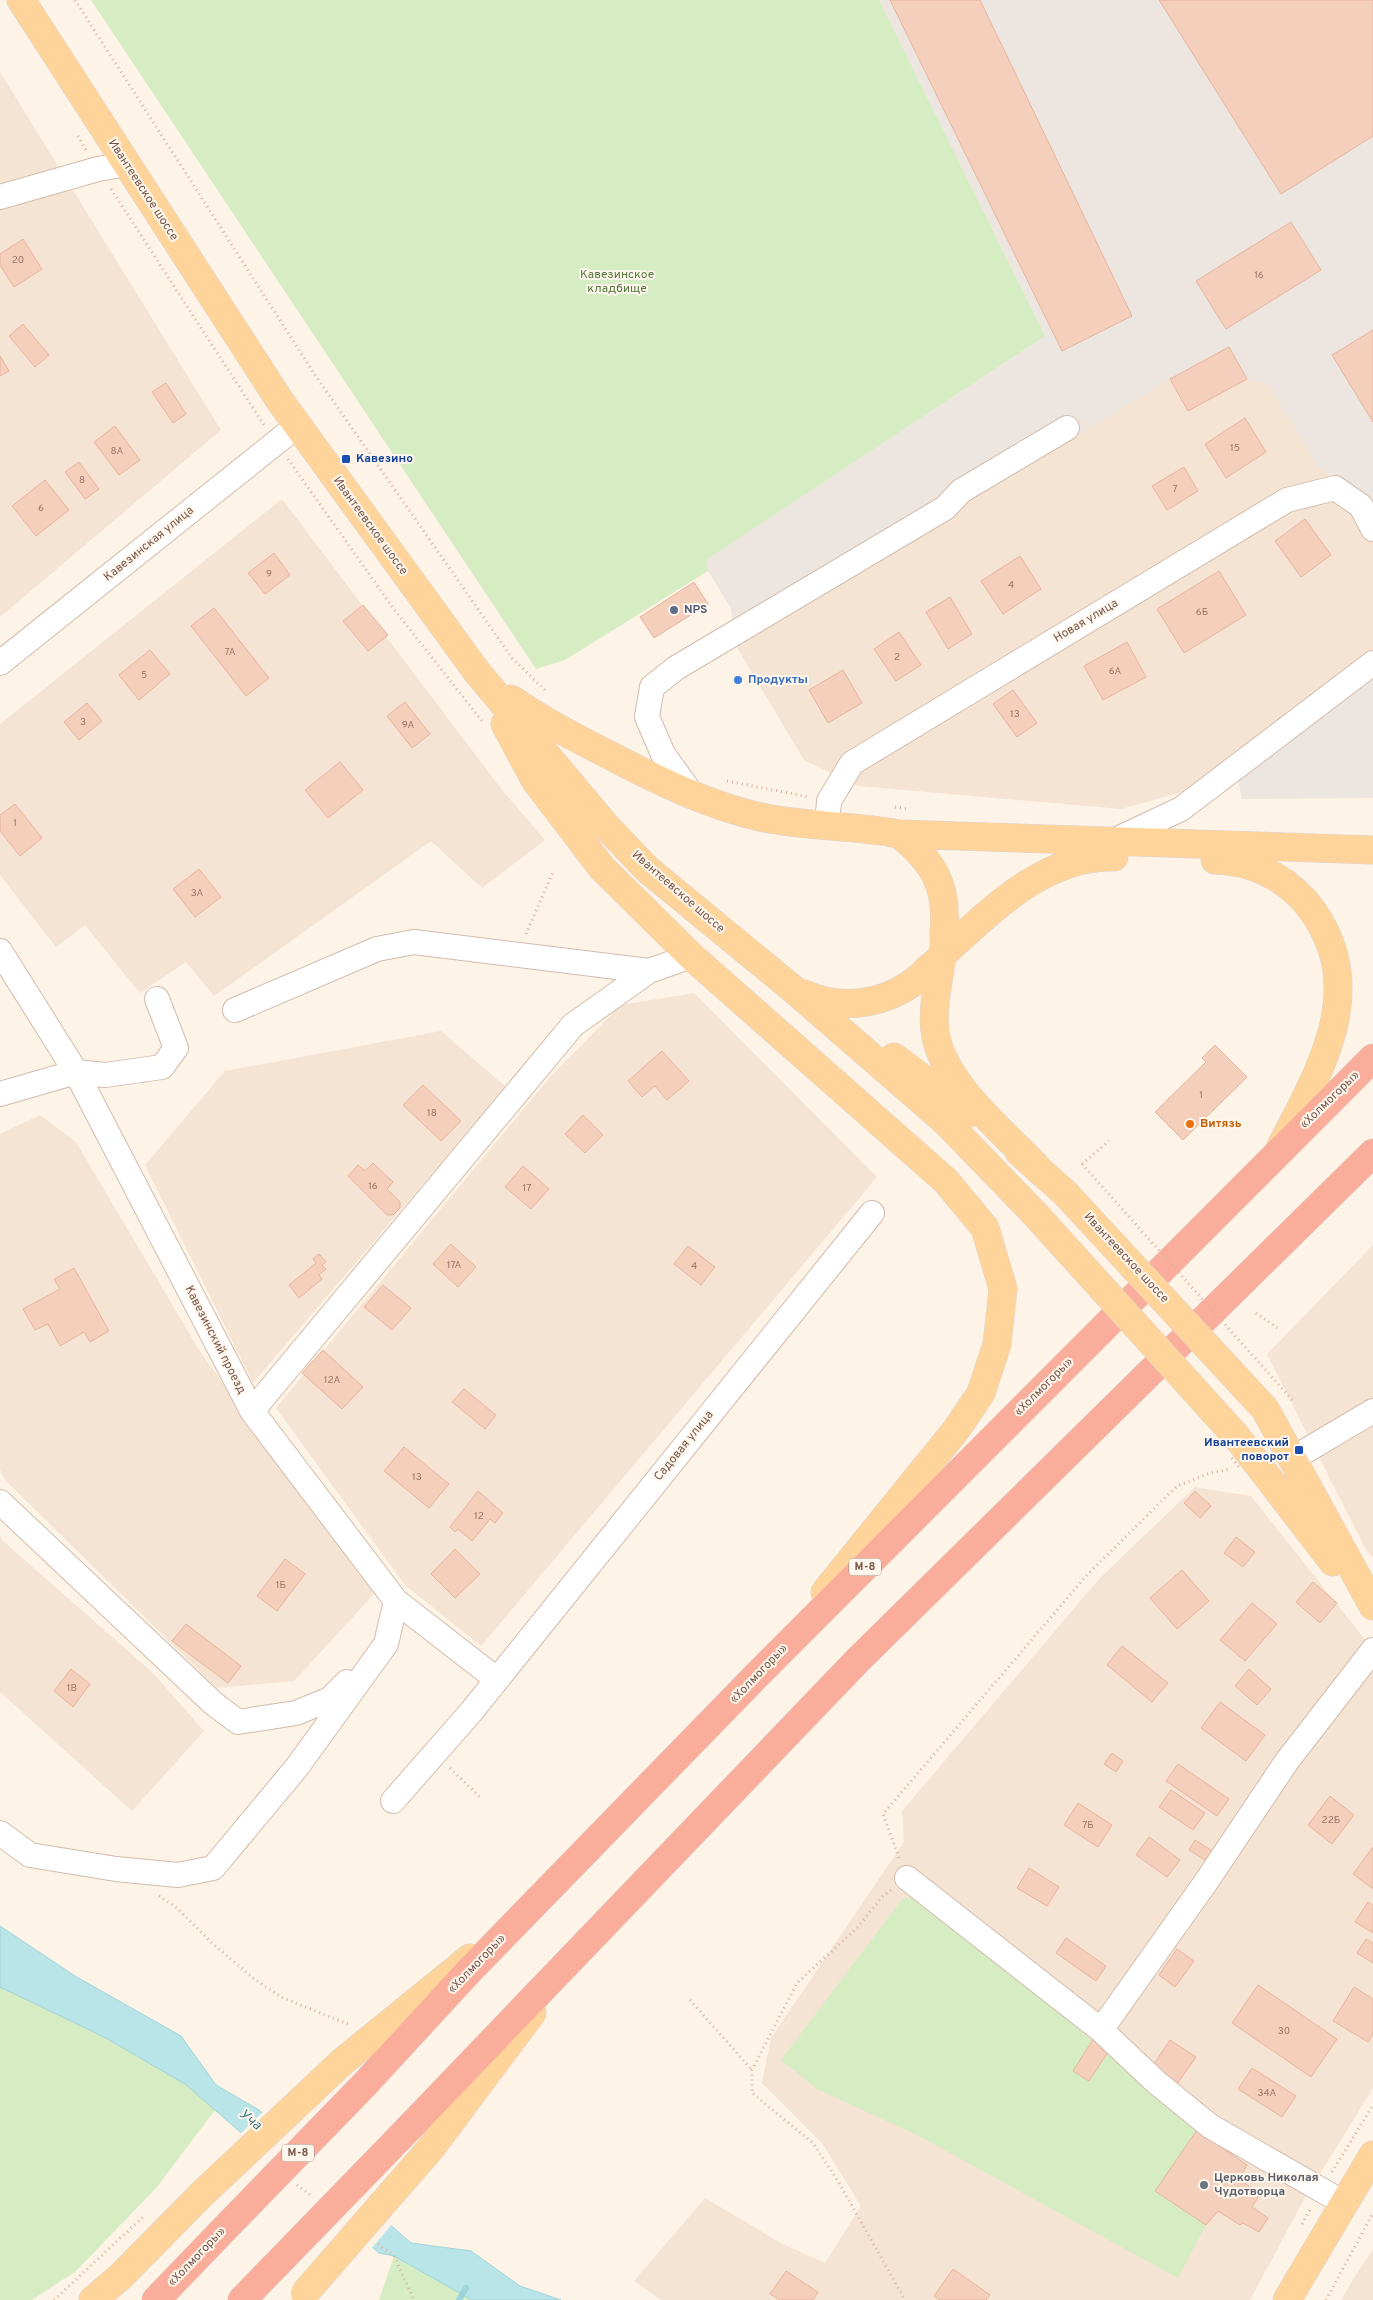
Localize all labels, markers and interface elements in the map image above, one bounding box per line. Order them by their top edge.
street label: Ивантеевское шоссе [104,136,182,244]
house number: 20 [12,254,24,267]
park label: Кавезинское кладбище [580,267,654,297]
house number: 16 [1254,269,1264,282]
house number: 15 [1230,442,1240,455]
house number: 8А [111,445,124,458]
place label: Кавезино [356,451,413,467]
marker: Кавезино [340,453,352,465]
house number: 8 [79,474,85,487]
street label: Ивантеевское шоссе [329,474,411,578]
house number: 7 [1172,483,1178,496]
house number: 6 [38,502,44,515]
street label: Кавезинская улица [101,503,197,585]
house number: 9 [266,568,272,581]
house number: 4 [1008,579,1014,592]
street label: Новая улица [1051,596,1121,646]
place label: NPS [684,602,707,618]
marker: NPS [668,604,680,616]
house number: 6Б [1196,606,1208,619]
house number: 7А [225,646,236,659]
house number: 2 [894,651,900,664]
house number: 6А [1109,665,1121,678]
house number: 5 [141,669,147,682]
place label: Продукты [748,672,808,688]
marker: Продукты [732,674,744,686]
house number: 13 [1010,708,1020,721]
house number: 3 [80,716,86,729]
house number: 9А [402,719,414,732]
house number: 1 [13,817,17,830]
street label: Ивантеевское шоссе [628,847,728,937]
house number: 3А [191,887,204,900]
street label: «Холмогоры» [1297,1068,1363,1132]
house number: 1 [1199,1089,1203,1102]
house number: 18 [427,1107,437,1120]
place label: Витязь [1200,1116,1242,1132]
marker: Витязь [1184,1118,1196,1130]
house number: 16 [368,1180,378,1193]
house number: 17 [523,1182,531,1195]
street label: Ивантеевское шоссе [1080,1209,1172,1307]
house number: 17А [447,1259,461,1272]
house number: 4 [691,1260,697,1273]
street label: Кавезинский проезд [181,1283,249,1397]
street label: «Холмогоры» [1011,1354,1077,1420]
house number: 12А [324,1374,341,1387]
street label: Садовая улица [651,1407,717,1485]
place label: Ивантеевский поворот [1204,1435,1289,1465]
marker: Ивантеевский поворот [1293,1444,1305,1456]
house number: 13 [412,1471,422,1484]
house number: 12 [474,1510,484,1523]
road number: М-8 [849,1558,881,1575]
house number: 1Б [276,1579,286,1592]
street label: «Холмогоры» [727,1641,791,1707]
house number: 1В [67,1682,77,1695]
house number: 22Б [1322,1814,1340,1827]
house number: 7Б [1082,1819,1094,1832]
street label: «Холмогоры» [445,1931,509,1997]
house number: 30 [1278,2025,1290,2038]
house number: 34А [1258,2087,1277,2100]
water label: Уча [235,2106,265,2135]
road number: М-8 [282,2144,314,2162]
place label: Церковь Николая Чудотворца [1214,2170,1319,2200]
marker: Церковь Николая Чудотворца [1198,2179,1210,2191]
street label: «Холмогоры» [165,2224,229,2290]

